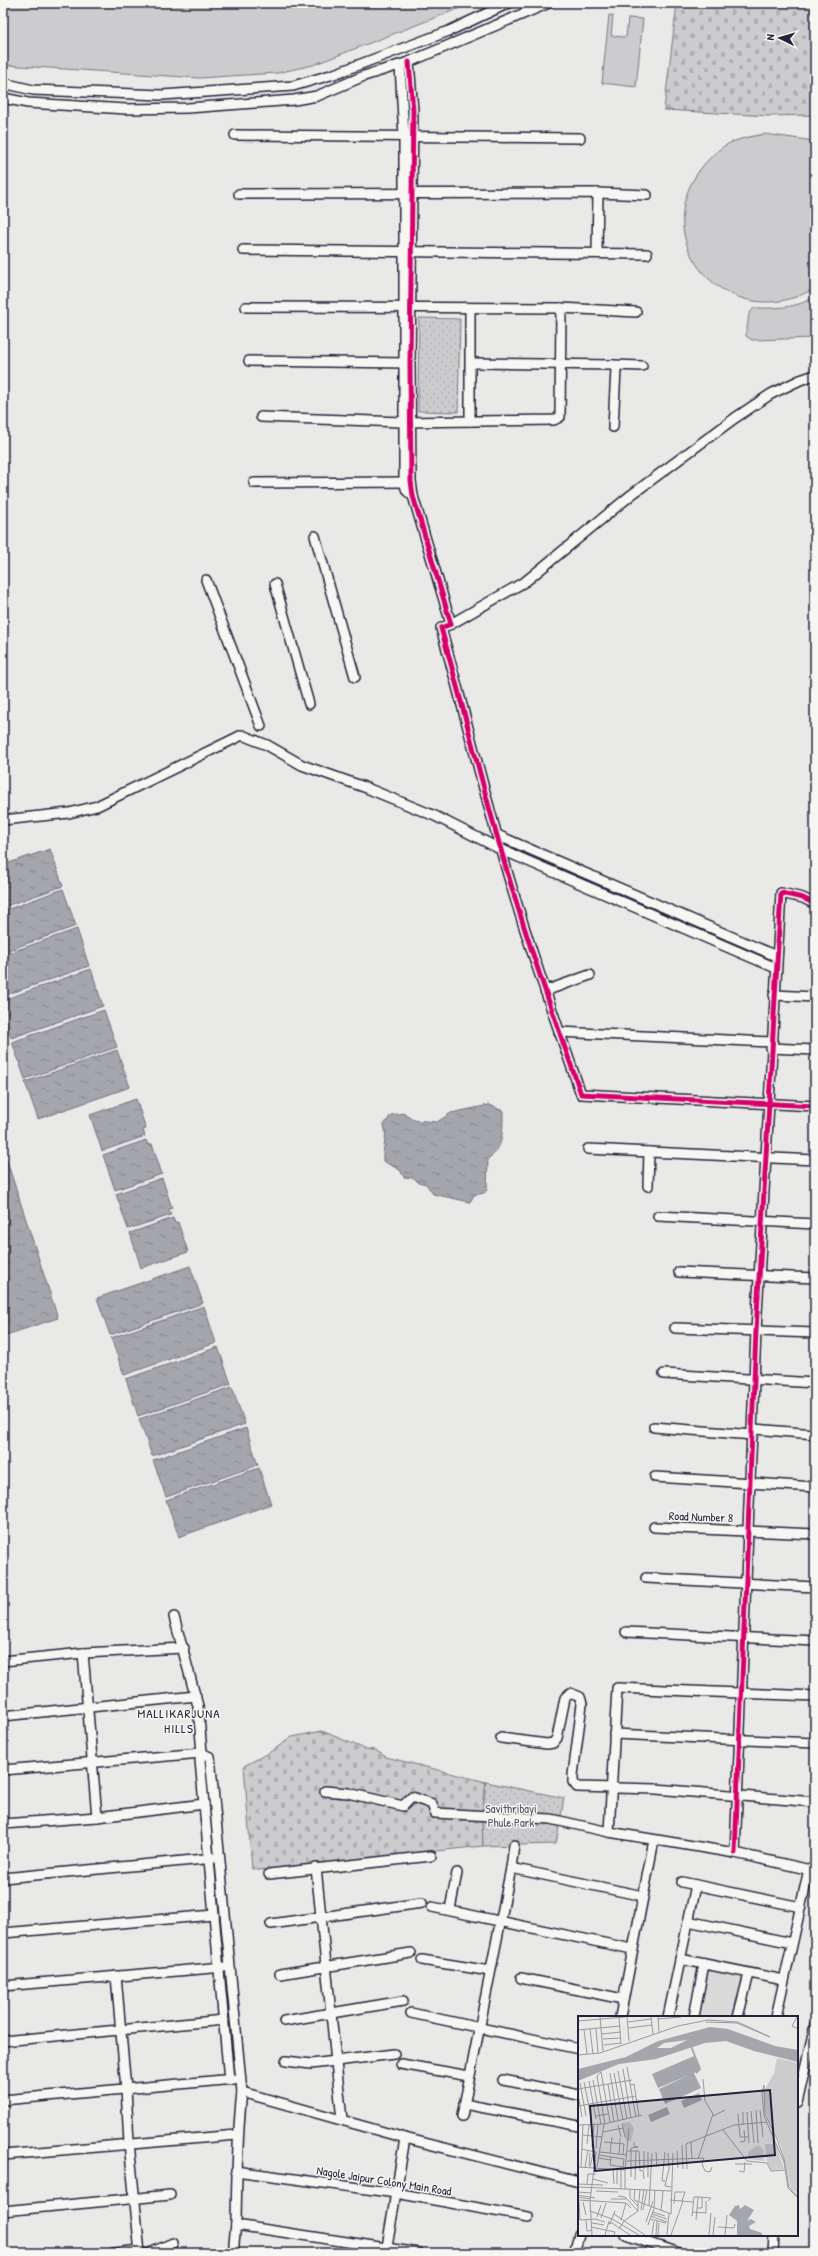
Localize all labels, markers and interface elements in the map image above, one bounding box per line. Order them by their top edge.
north arrow [760,18,800,58]
text: N [763,33,777,41]
street label: Road Number 8 [669,1507,733,1526]
district label: MALLIKARJUNA HILLS [137,1704,221,1737]
park label: Savithribayi Phule Park [485,1800,537,1831]
inset map [578,2016,798,2236]
street label: Nagole Jaipur Colony Main Road [315,2161,453,2200]

